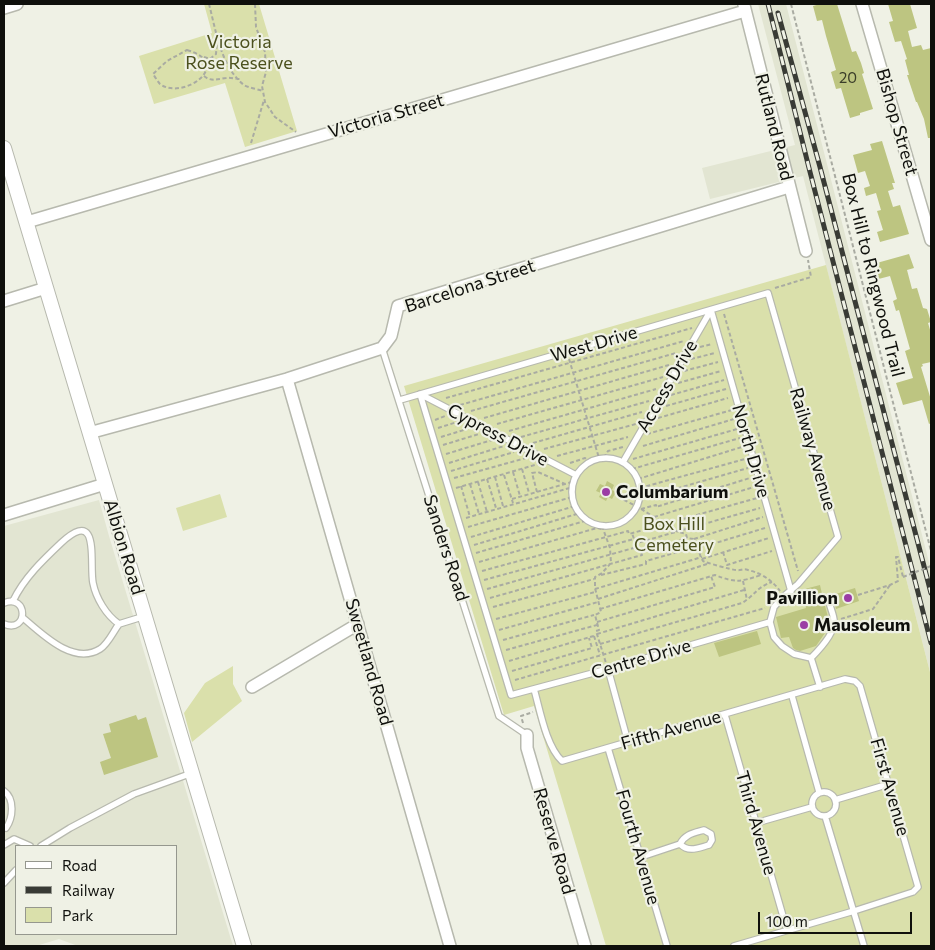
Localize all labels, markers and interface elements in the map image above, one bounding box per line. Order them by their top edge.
park label: Victoria Rose Reserve [185,31,293,74]
street label: Bishop Street [871,66,923,178]
house number: 20 [839,69,857,87]
street label: Rutland Road [750,71,798,183]
street label: Victoria Street [326,89,446,143]
street label: Box Hill to Ringwood Trail [837,171,909,379]
street label: Barcelona Street [402,255,538,317]
street label: West Drive [548,321,640,367]
street label: Access Drive [632,336,702,436]
street label: Railway Avenue [785,385,841,513]
street label: Cypress Drive [444,399,552,471]
street label: North Drive [727,402,775,500]
place label: Columbarium [616,481,728,503]
marker: Columbarium [600,486,612,498]
street label: Sanders Road [419,492,473,604]
street label: Albion Road [99,497,149,597]
park label: Box Hill Cemetery [634,513,714,556]
place label: Pavillion [766,587,838,609]
marker: Pavillion [842,592,854,604]
street label: Sweetland Road [341,596,397,728]
place label: Mausoleum [814,614,910,636]
marker: Mausoleum [798,619,810,631]
street label: Centre Drive [589,634,693,684]
street label: Fifth Avenue [618,705,724,755]
street label: First Avenue [866,736,914,838]
street label: Third Avenue [731,768,781,878]
street label: Reserve Road [528,785,580,897]
street label: Fourth Avenue [611,787,665,907]
legend [15,845,178,935]
text: Road [62,856,97,874]
text: Railway [62,881,115,899]
scale bar [760,902,914,934]
text: Park [62,906,93,924]
text: 100 m [766,912,808,930]

